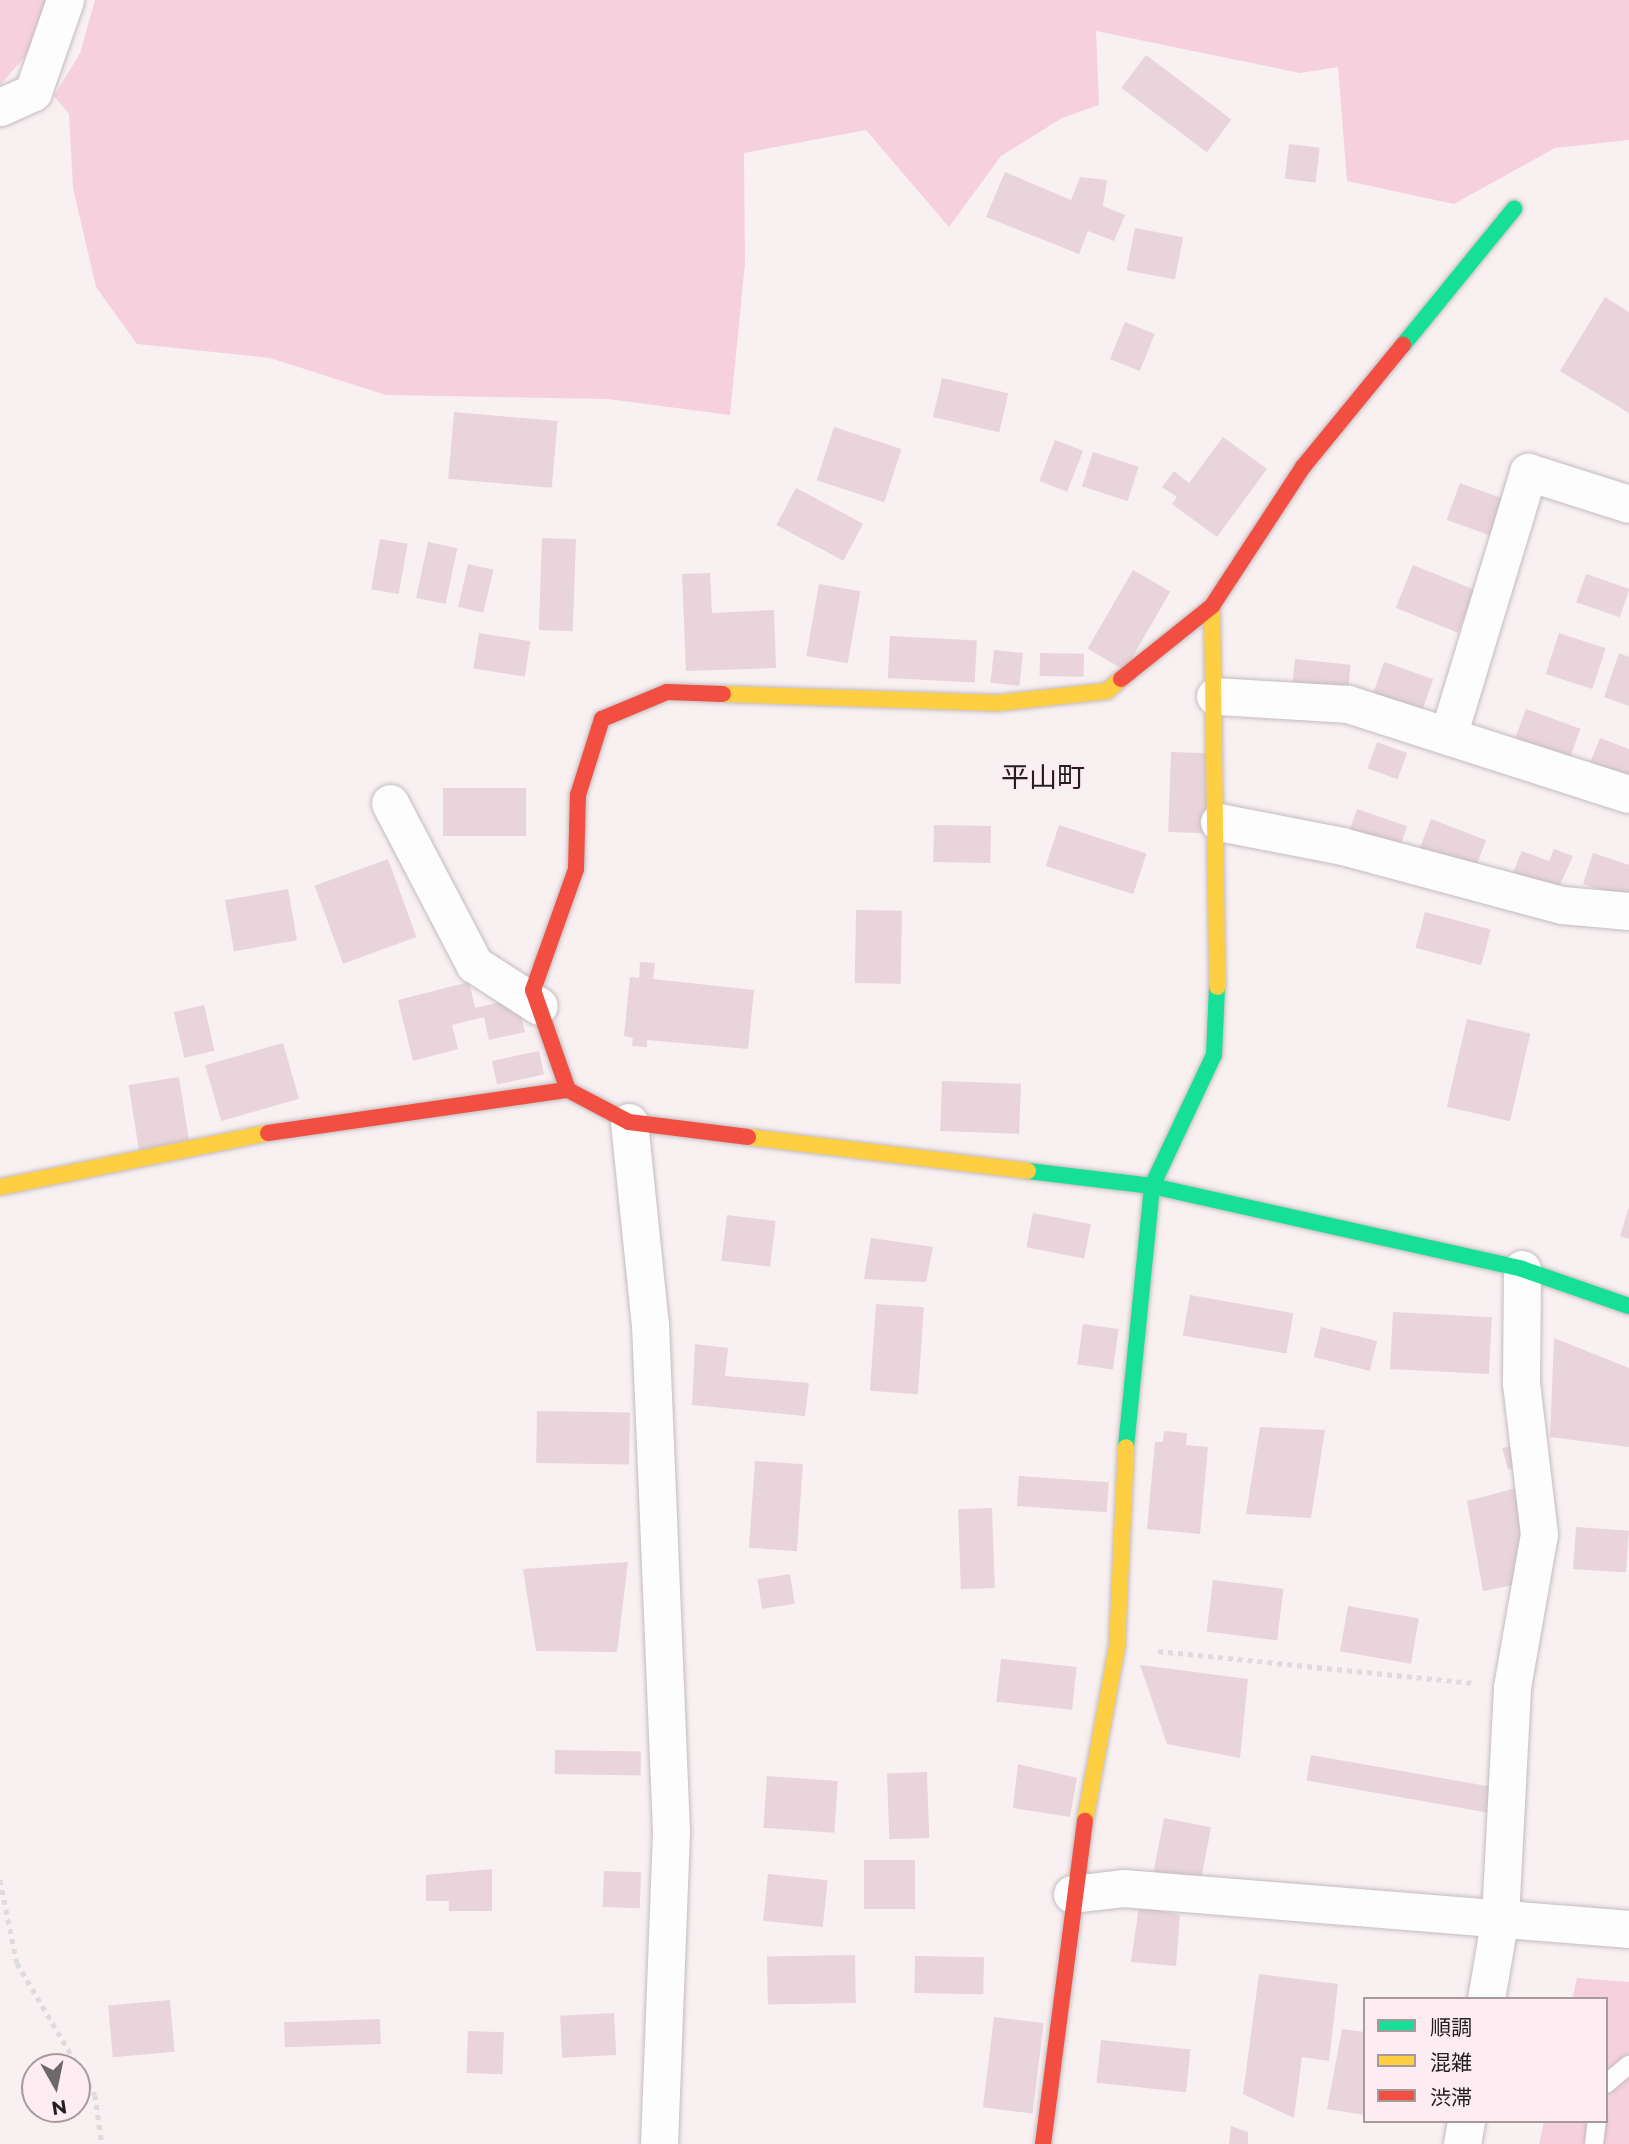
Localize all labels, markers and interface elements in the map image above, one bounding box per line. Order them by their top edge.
district label: 平山町 [1001,760,1085,794]
legend [1363,1997,1608,2123]
text: 順調 [1430,2015,1472,2040]
text: 混雑 [1430,2050,1472,2075]
north arrow [21,2053,91,2123]
text: 渋滞 [1430,2085,1472,2110]
text: N [50,2095,68,2120]

